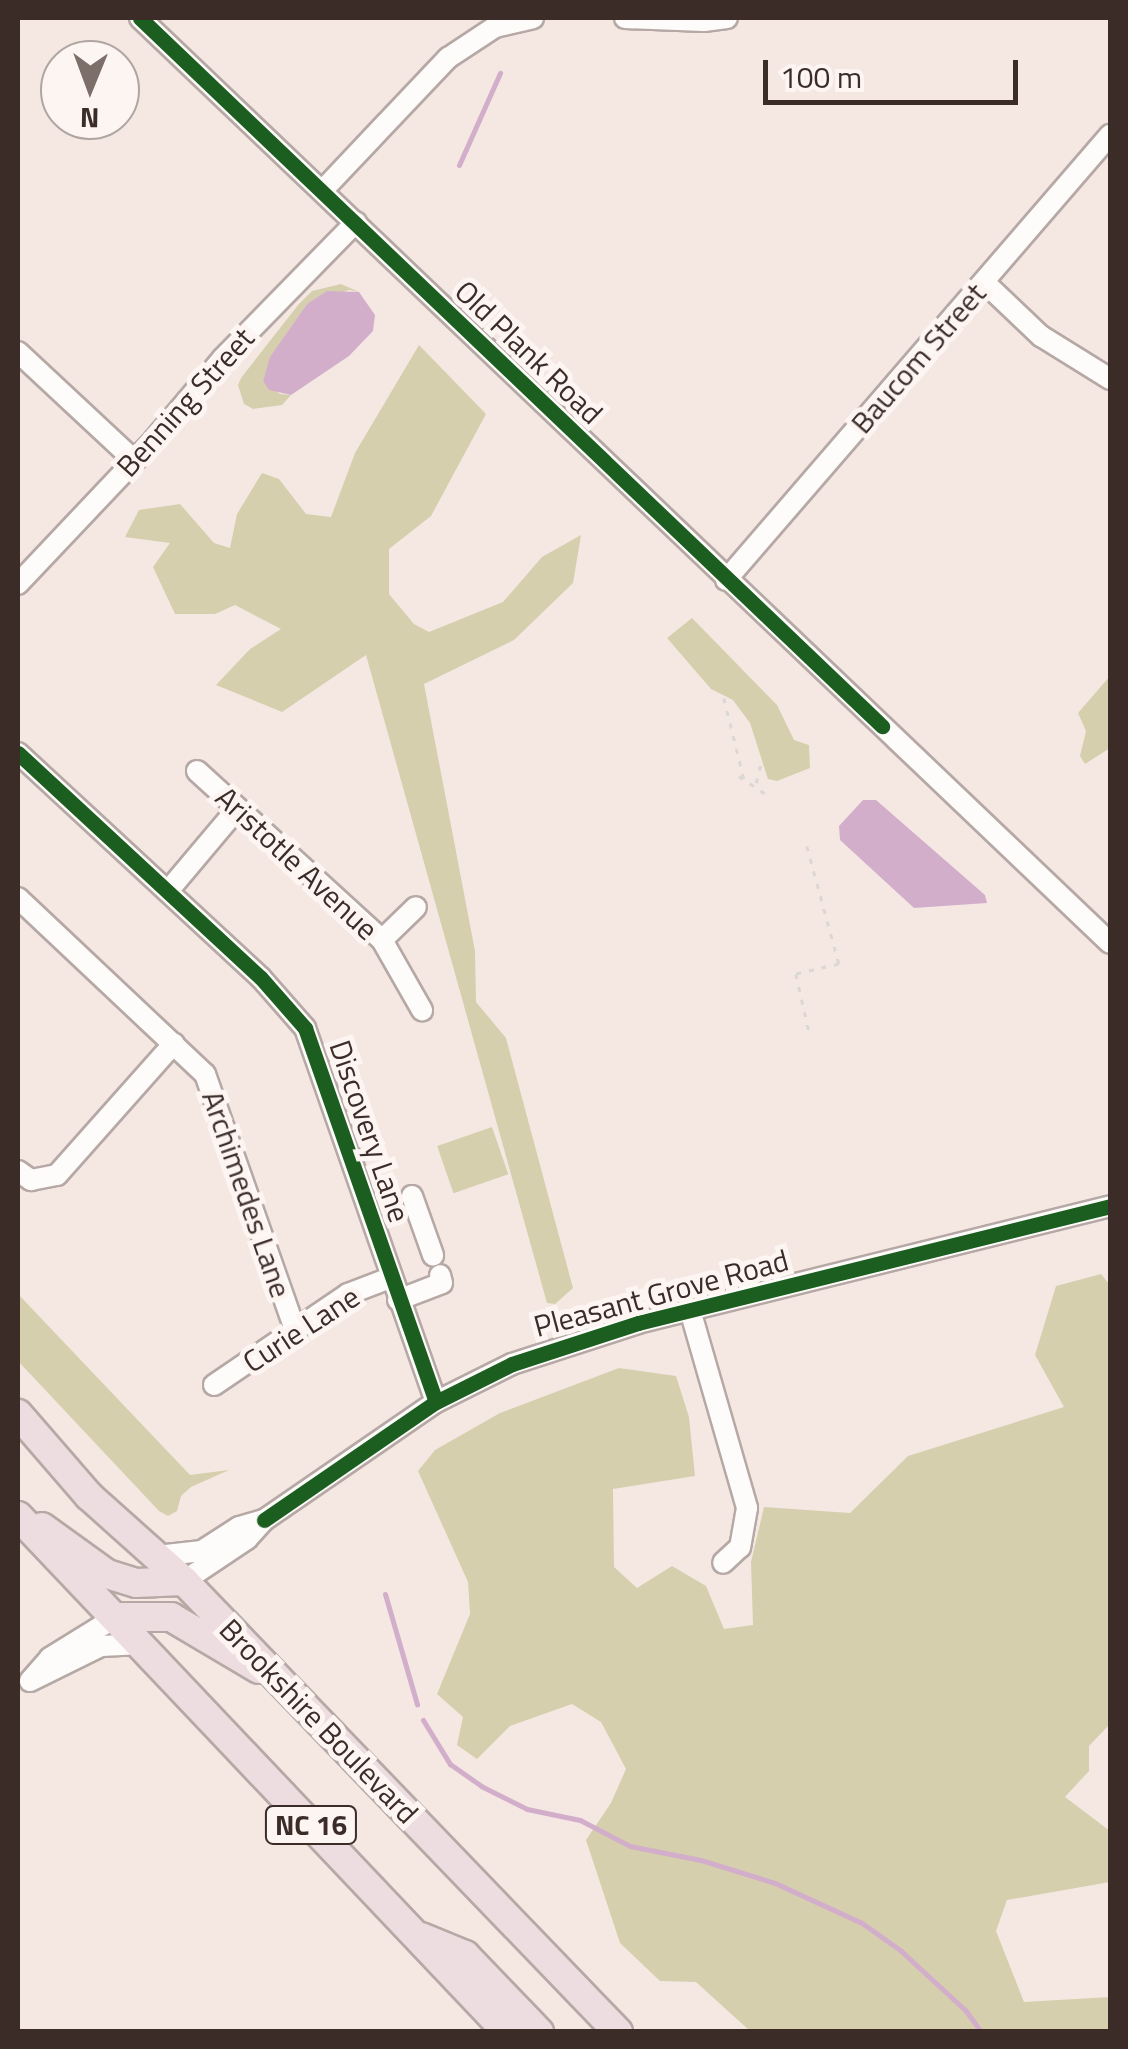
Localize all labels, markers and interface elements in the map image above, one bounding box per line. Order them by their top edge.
north arrow [40,40,140,140]
scale bar [768,40,1023,102]
text: 100 m [780,54,862,100]
text: N [79,97,100,140]
street label: Old Plank Road [448,273,610,431]
street label: Baucom Street [843,276,993,440]
street label: Benning Street [109,320,261,484]
street label: Aristotle Avenue [209,779,385,947]
street label: Discovery Lane [322,1035,418,1227]
street label: Archimedes Lane [195,1086,299,1302]
street label: Pleasant Grove Road [530,1242,792,1344]
street label: Curie Lane [236,1278,366,1380]
street label: Brookshire Boulevard [212,1611,426,1831]
road number: NC 16 [264,1802,358,1848]

